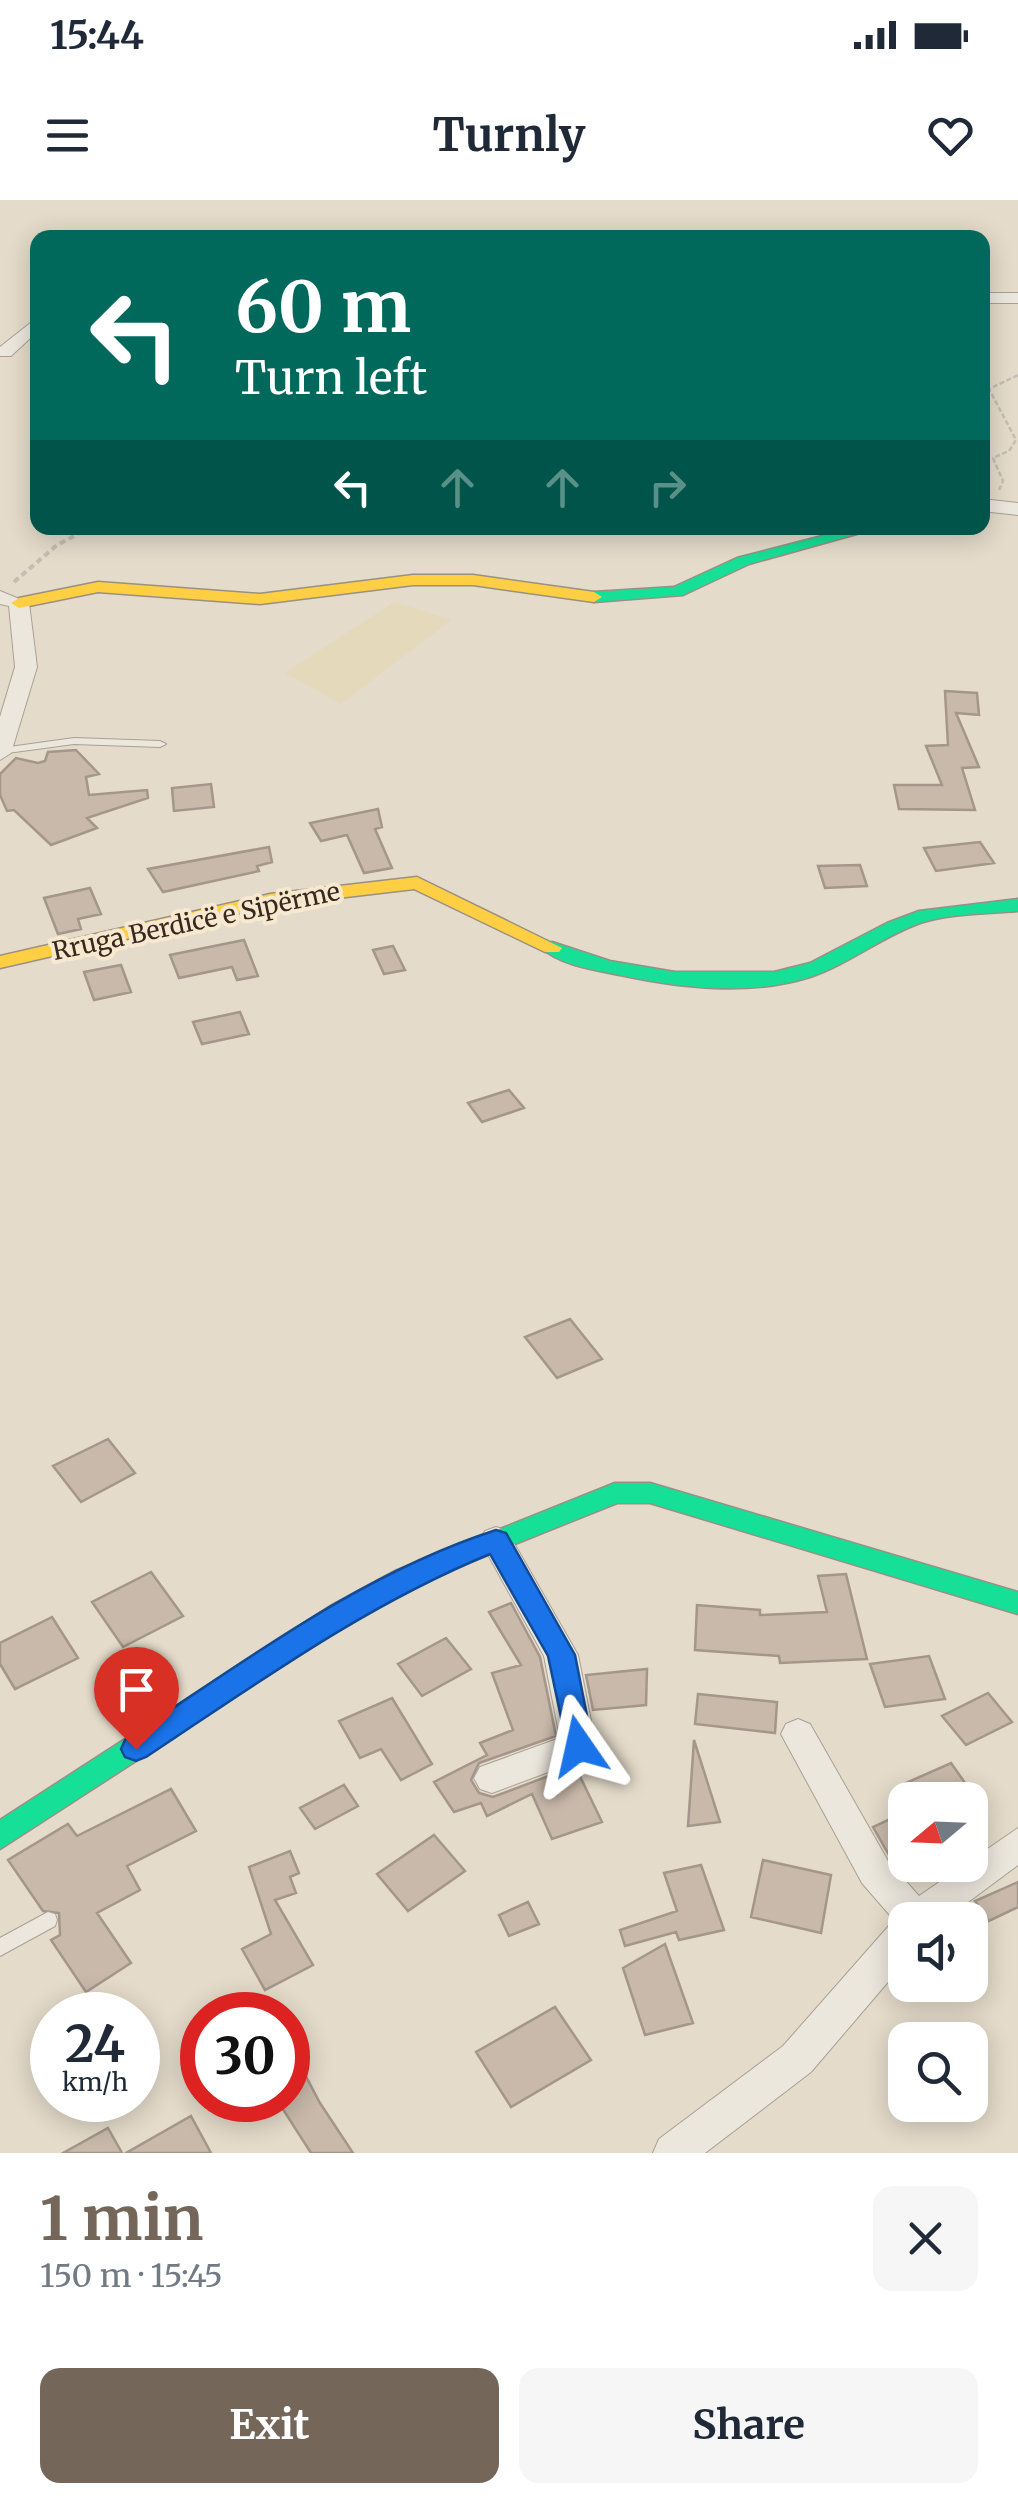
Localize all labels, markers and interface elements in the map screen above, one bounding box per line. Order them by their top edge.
text: 15:44 [50,12,144,59]
text: Turnly [432,107,586,163]
icon: menu [40,108,95,163]
icon: heart [923,108,978,163]
text: 60 m [235,263,411,351]
icon: left [70,270,200,400]
text: Turn left [235,350,427,406]
icon: left [325,460,380,515]
icon: ahead [430,460,485,515]
icon: ahead [535,460,590,515]
icon: right [640,460,695,515]
street label: Rruga Berdicë e Sipërme [49,875,343,967]
pin [94,1647,179,1750]
icon: arrive [109,1662,164,1717]
position arrow [527,1694,631,1798]
north arrow [888,1782,988,1882]
map controls [888,1782,988,2122]
button: sound [888,1902,988,2002]
speed limit sign: 30 [180,1992,310,2122]
text: 24 [65,2013,125,2076]
button: search [888,2022,988,2122]
text: km/h [62,2066,128,2098]
text: 1 min [40,2181,203,2256]
button: close [873,2186,978,2291]
text: 150 m · 15:45 [40,2256,223,2296]
button: Exit [40,2368,499,2483]
button: Share [519,2368,978,2483]

